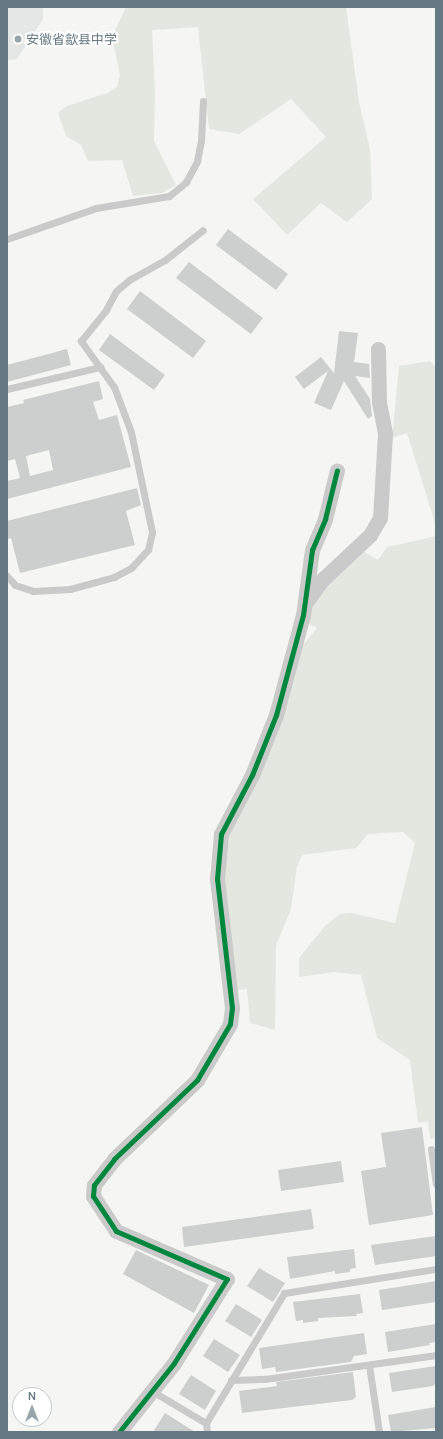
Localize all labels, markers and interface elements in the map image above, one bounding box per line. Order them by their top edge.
place label: 安徽省歙县中学 [26,31,117,47]
marker: 安徽省歙县中学 [13,34,23,44]
north arrow [12,1387,52,1427]
text: N [28,1388,36,1403]

